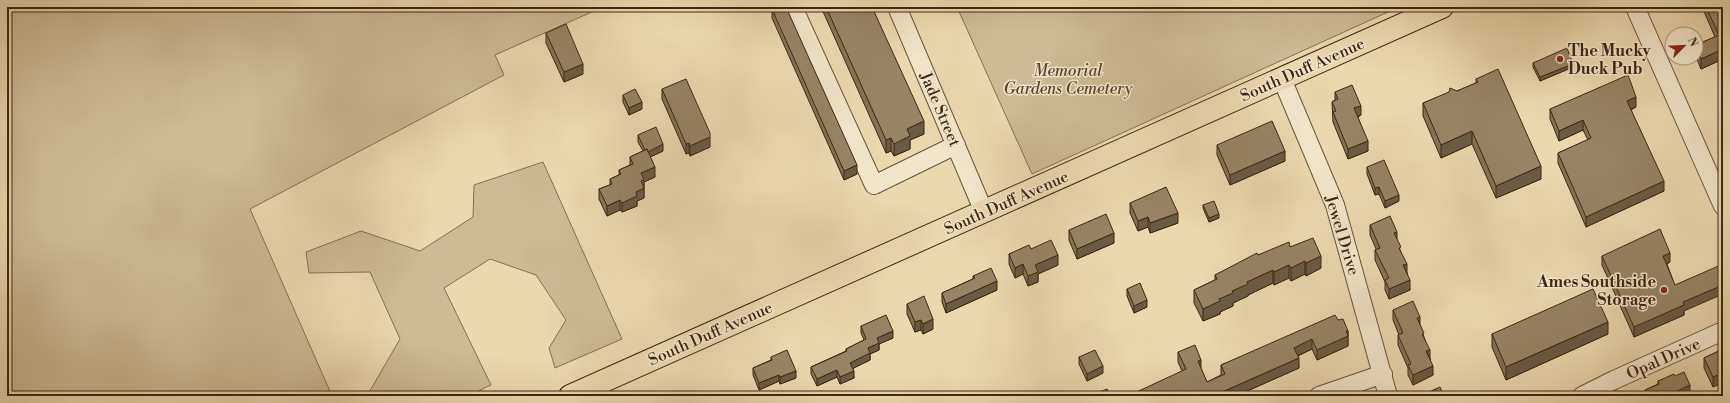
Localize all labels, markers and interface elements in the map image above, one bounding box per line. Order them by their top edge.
north arrow [1664,26,1704,66]
street label: South Duff Avenue [1237,34,1368,106]
text: N [1684,36,1701,49]
place label: The Mucky Duck Pub [1568,41,1651,79]
marker: The Mucky Duck Pub [1555,54,1565,64]
park label: Memorial Gardens Cemetery [1004,61,1133,99]
street label: Jade Street [915,68,965,150]
street label: South Duff Avenue [941,167,1072,239]
street label: Jewel Drive [1320,192,1364,278]
place label: Ames Southside Storage [1536,272,1656,310]
marker: Ames Southside Storage [1659,285,1669,295]
street label: South Duff Avenue [645,298,776,370]
street label: Opal Drive [1623,334,1703,384]

